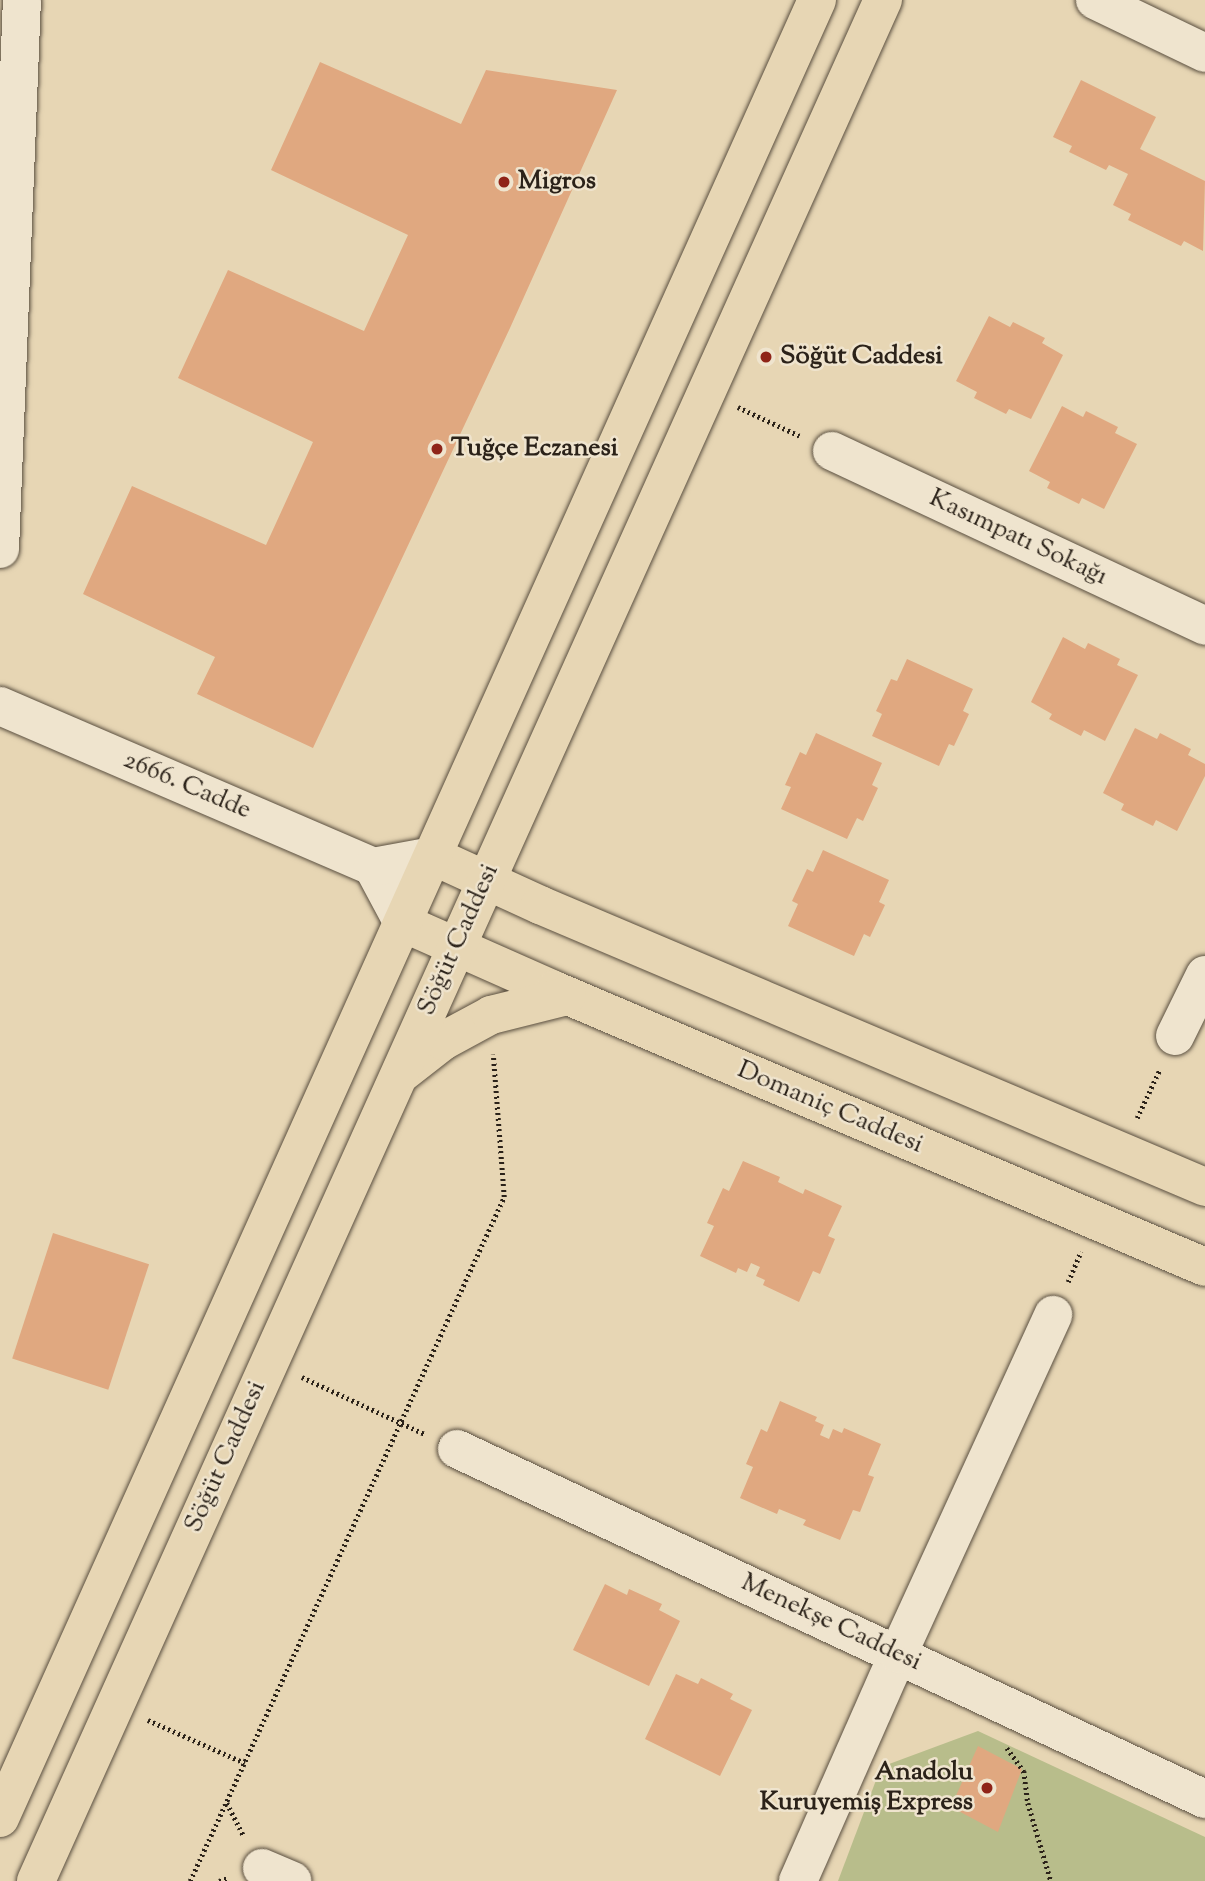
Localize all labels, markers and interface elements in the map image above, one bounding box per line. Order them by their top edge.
place label: Migros [518,166,596,198]
marker: Migros [496,174,512,190]
place label: Söğüt Caddesi [780,341,943,373]
marker: Söğüt Caddesi [758,349,774,365]
place label: Tuğçe Eczanesi [451,433,618,465]
marker: Tuğçe Eczanesi [429,441,445,457]
street label: Kasımpatı Sokağı [924,483,1112,593]
street label: 2666. Cadde [118,745,256,827]
street label: Söğüt Caddesi [412,859,506,1021]
street label: Domaniç Caddesi [732,1055,928,1161]
street label: Söğüt Caddesi [179,1376,273,1538]
street label: Menekşe Caddesi [736,1568,926,1678]
place label: Anadolu Kuruyemiş Express [760,1757,973,1818]
marker: Anadolu Kuruyemiş Express [979,1780,995,1796]

